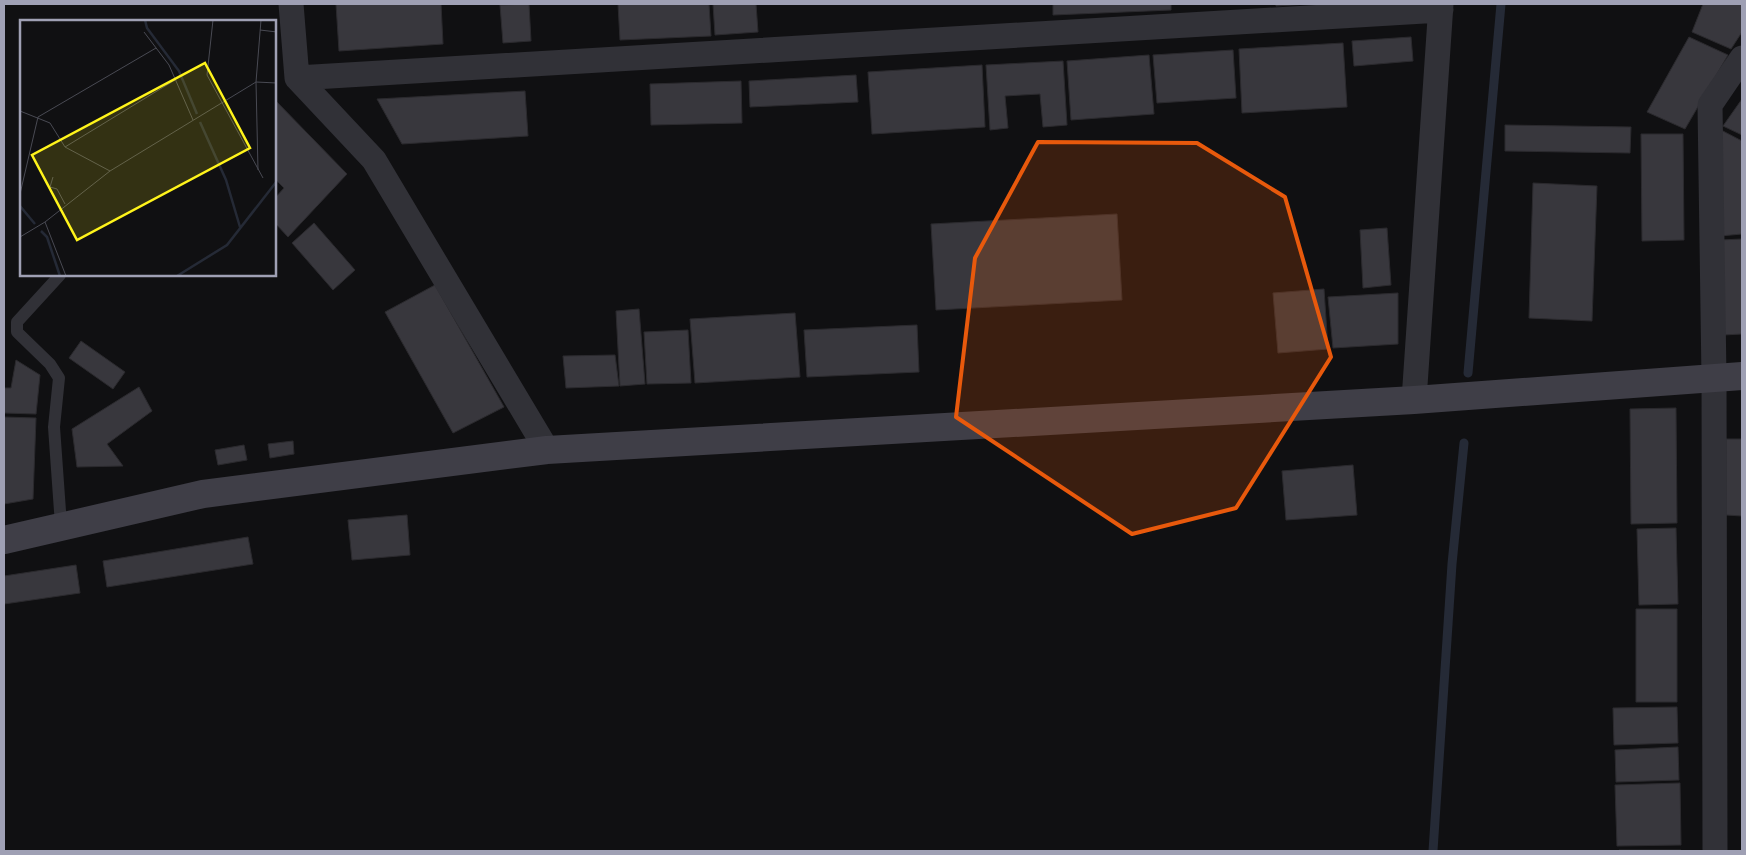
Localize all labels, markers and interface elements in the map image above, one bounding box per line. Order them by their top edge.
inset map [20,20,276,276]

